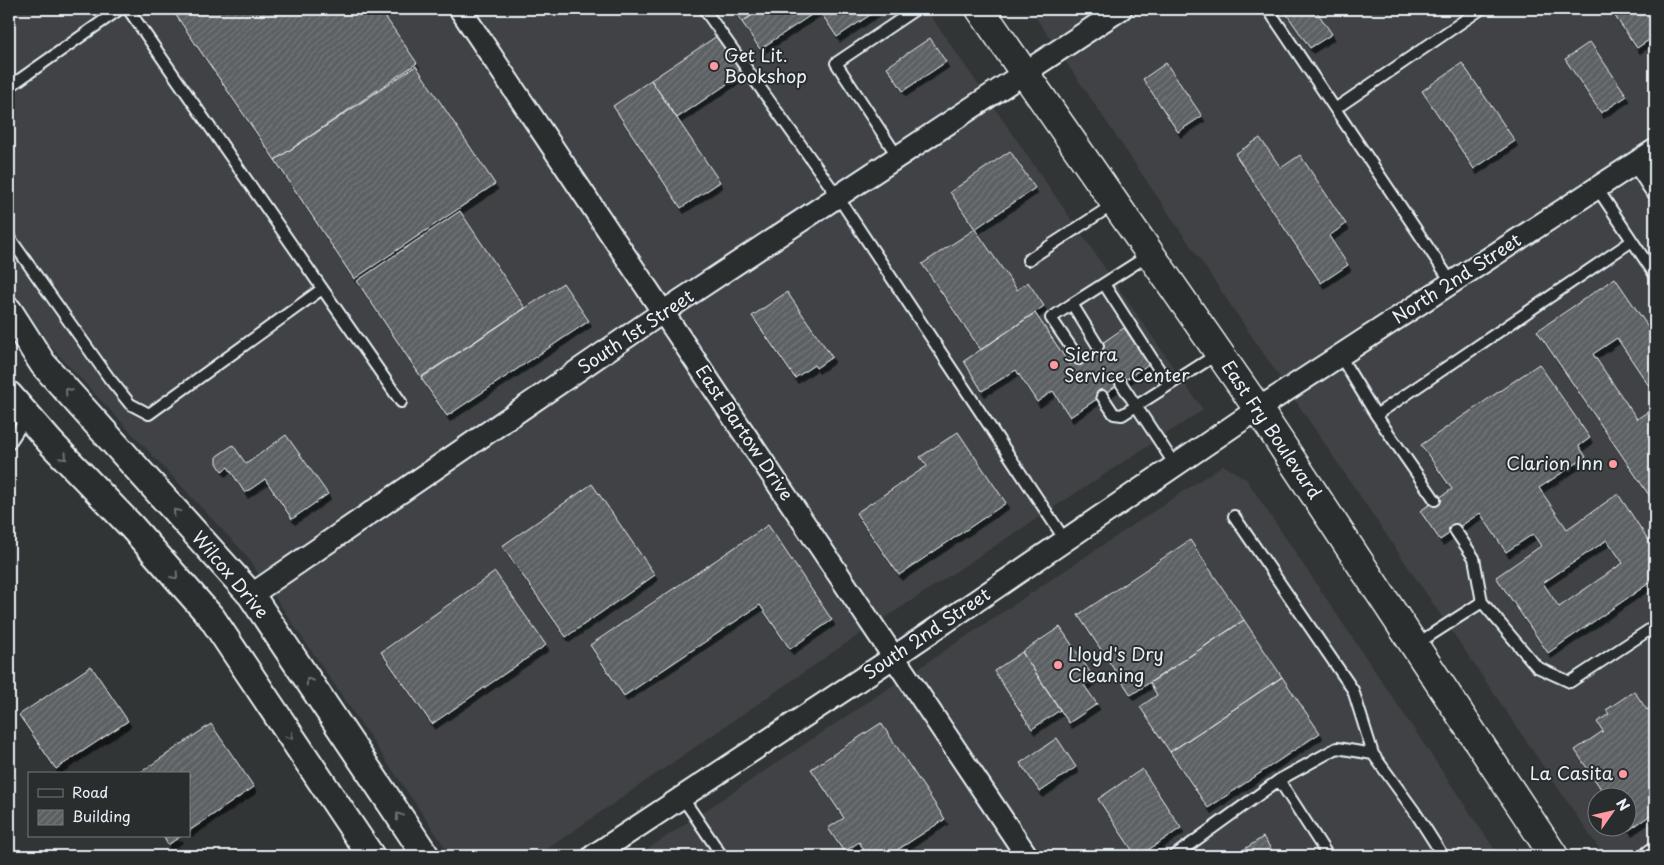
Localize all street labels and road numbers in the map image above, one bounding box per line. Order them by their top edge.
street label: North 2nd Street [1386,226,1526,330]
street label: South 1st Street [572,282,699,380]
street label: East Fry Boulevard [1216,354,1329,504]
street label: East Bartow Drive [690,359,801,506]
street label: Wilcox Drive [186,524,276,624]
street label: South 2nd Street [857,580,995,685]

